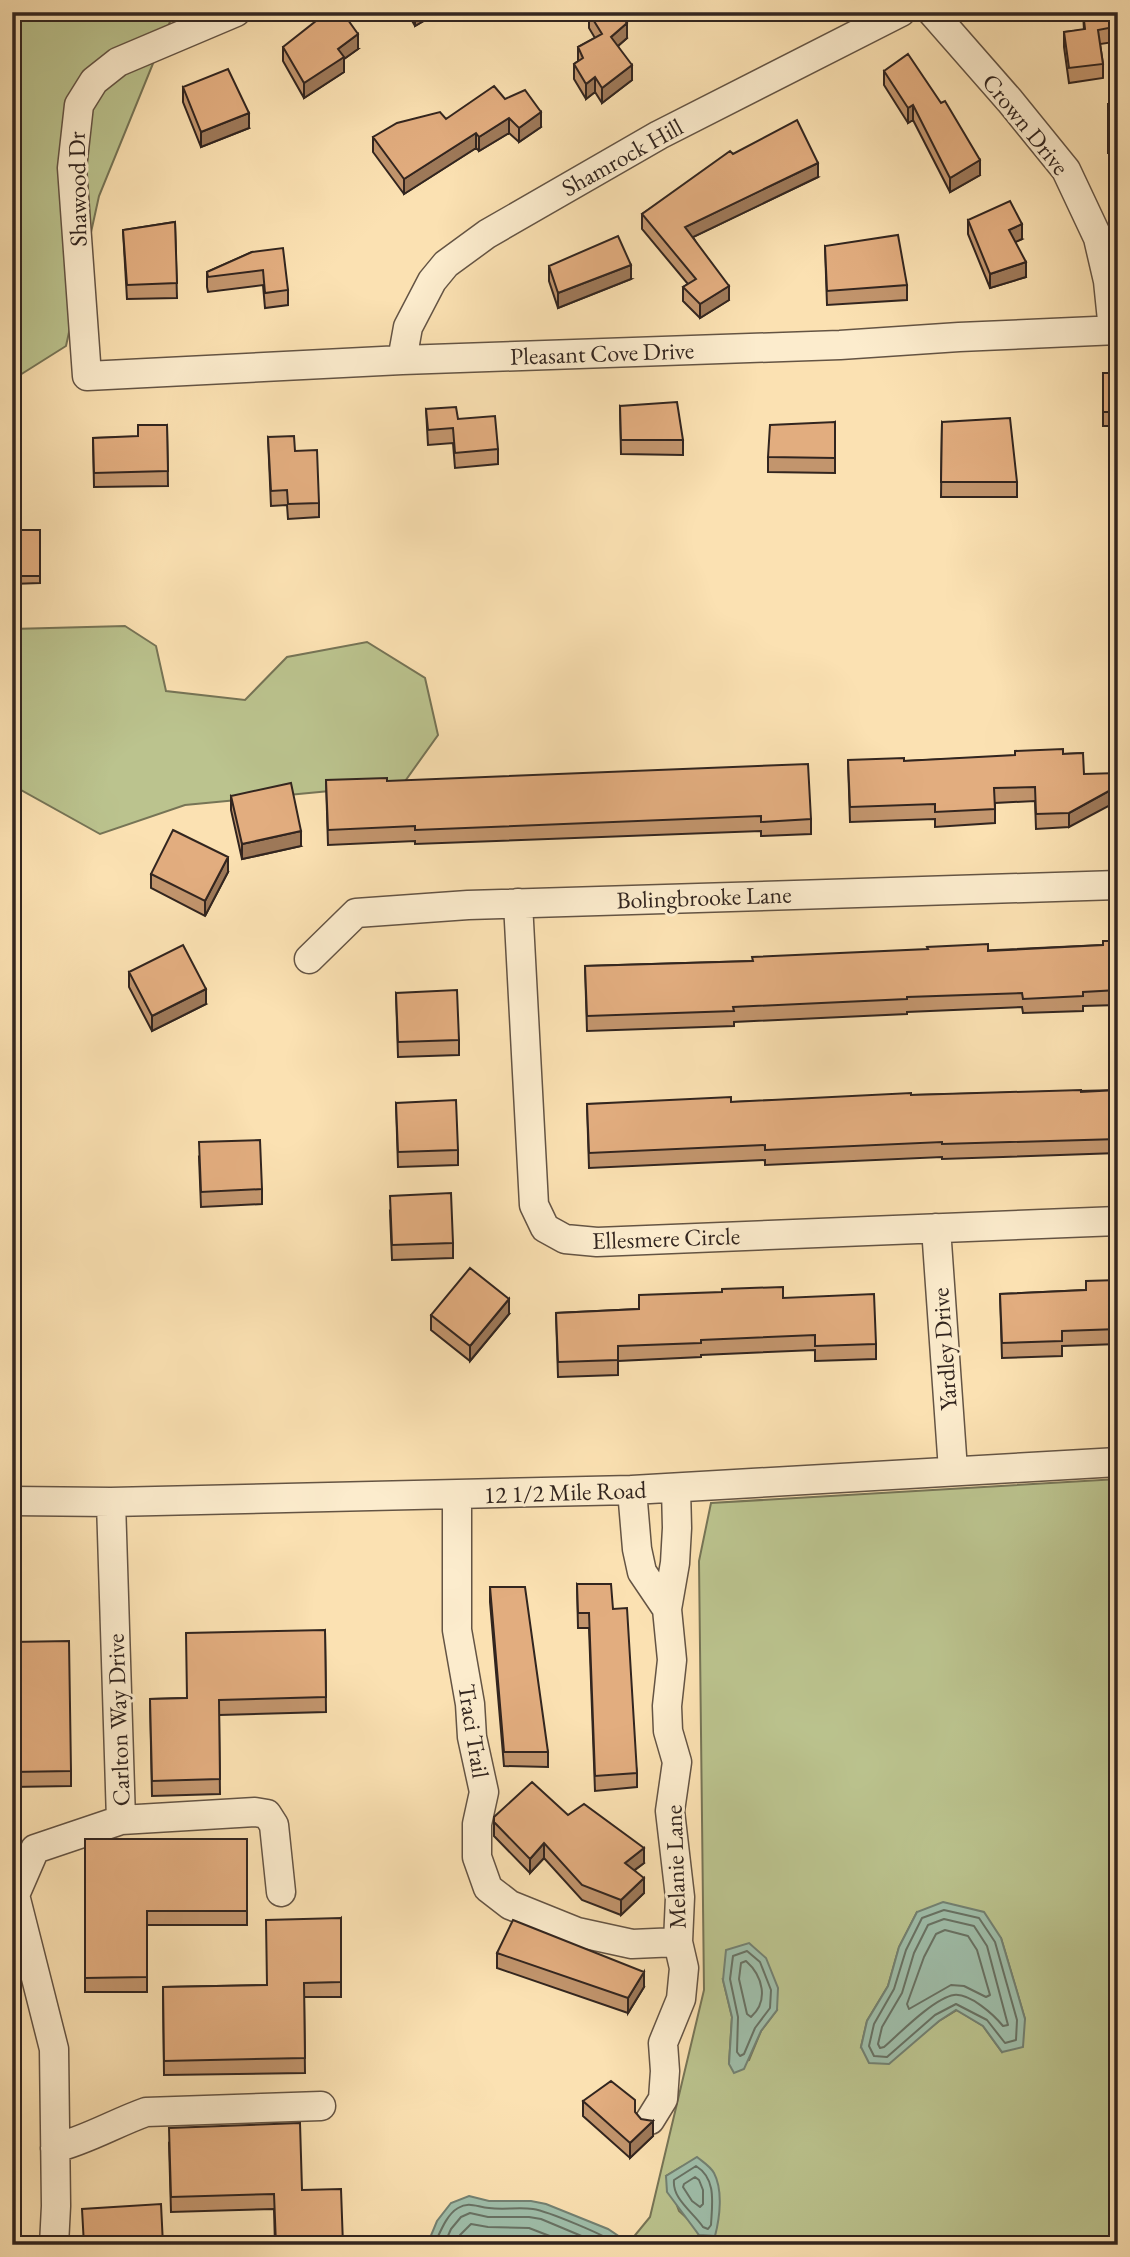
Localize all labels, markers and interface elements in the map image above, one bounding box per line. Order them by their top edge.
street label: Crown Drive [976,67,1076,181]
street label: Shamrock Hill [556,111,688,203]
street label: Shawood Dr [60,131,94,247]
street label: Pleasant Cove Drive [509,334,695,372]
street label: Bolingbrooke Lane [616,878,792,916]
street label: Ellesmere Circle [591,1220,741,1256]
street label: Yardley Drive [924,1287,964,1411]
street label: 12 1/2 Mile Road [483,1474,648,1510]
street label: Carlton Way Drive [99,1633,137,1807]
street label: Traci Trail [451,1682,497,1780]
street label: Melanie Lane [657,1804,693,1930]

